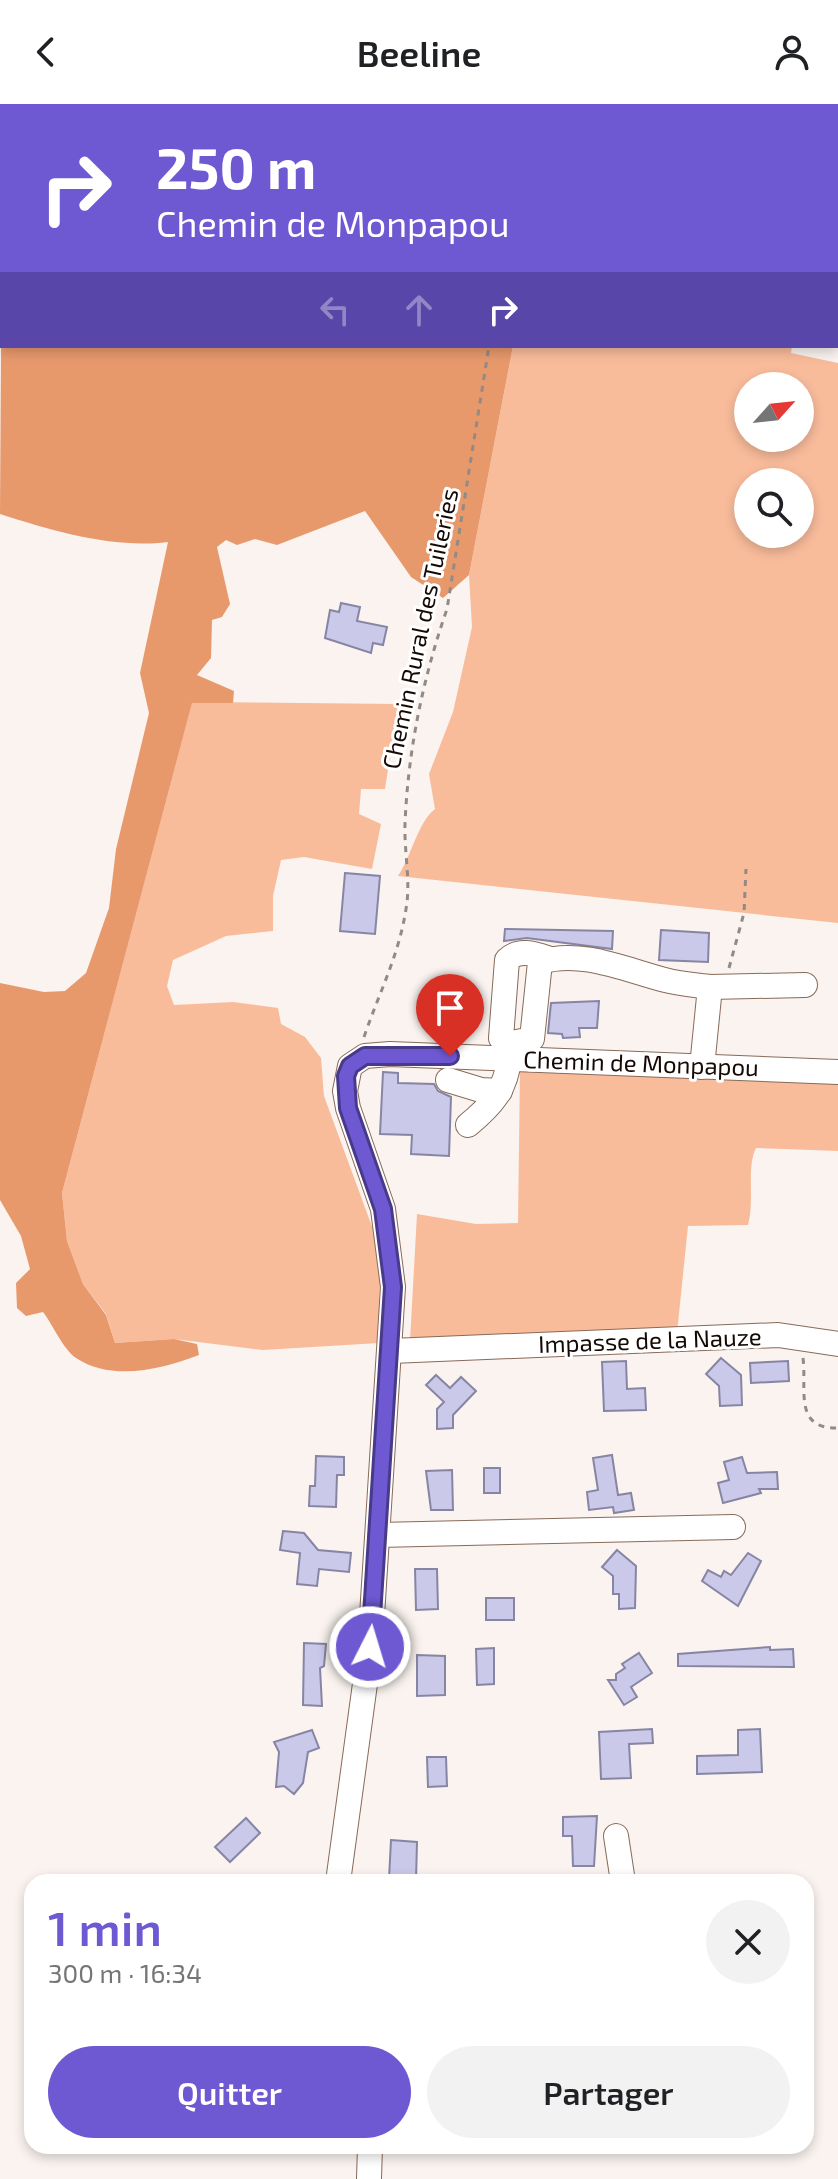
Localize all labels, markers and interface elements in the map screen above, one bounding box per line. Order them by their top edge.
icon: back [24,30,68,74]
icon: person [770,30,814,74]
text: Beeline [357,31,481,74]
text: 250 m [156,133,316,200]
icon: right [24,136,128,240]
text: Chemin de Monpapou [156,201,510,244]
icon: left [313,288,357,332]
icon: ahead [397,288,441,332]
icon: right [481,288,525,332]
north arrow [734,372,814,452]
map controls [734,372,814,548]
button: search [734,468,814,548]
street label: Chemin Rural des Tuileries [376,486,463,771]
pin [416,974,484,1056]
icon: arrive [428,986,472,1030]
street label: Chemin de Monpapou [523,1044,759,1081]
street label: Impasse de la Nauze [538,1321,762,1358]
position arrow [328,1605,412,1689]
text: 1 min [48,1898,162,1956]
button: close [706,1900,790,1984]
text: 300 m · 16:34 [48,1957,202,1988]
button: Quitter [48,2046,411,2138]
button: Partager [427,2046,790,2138]

